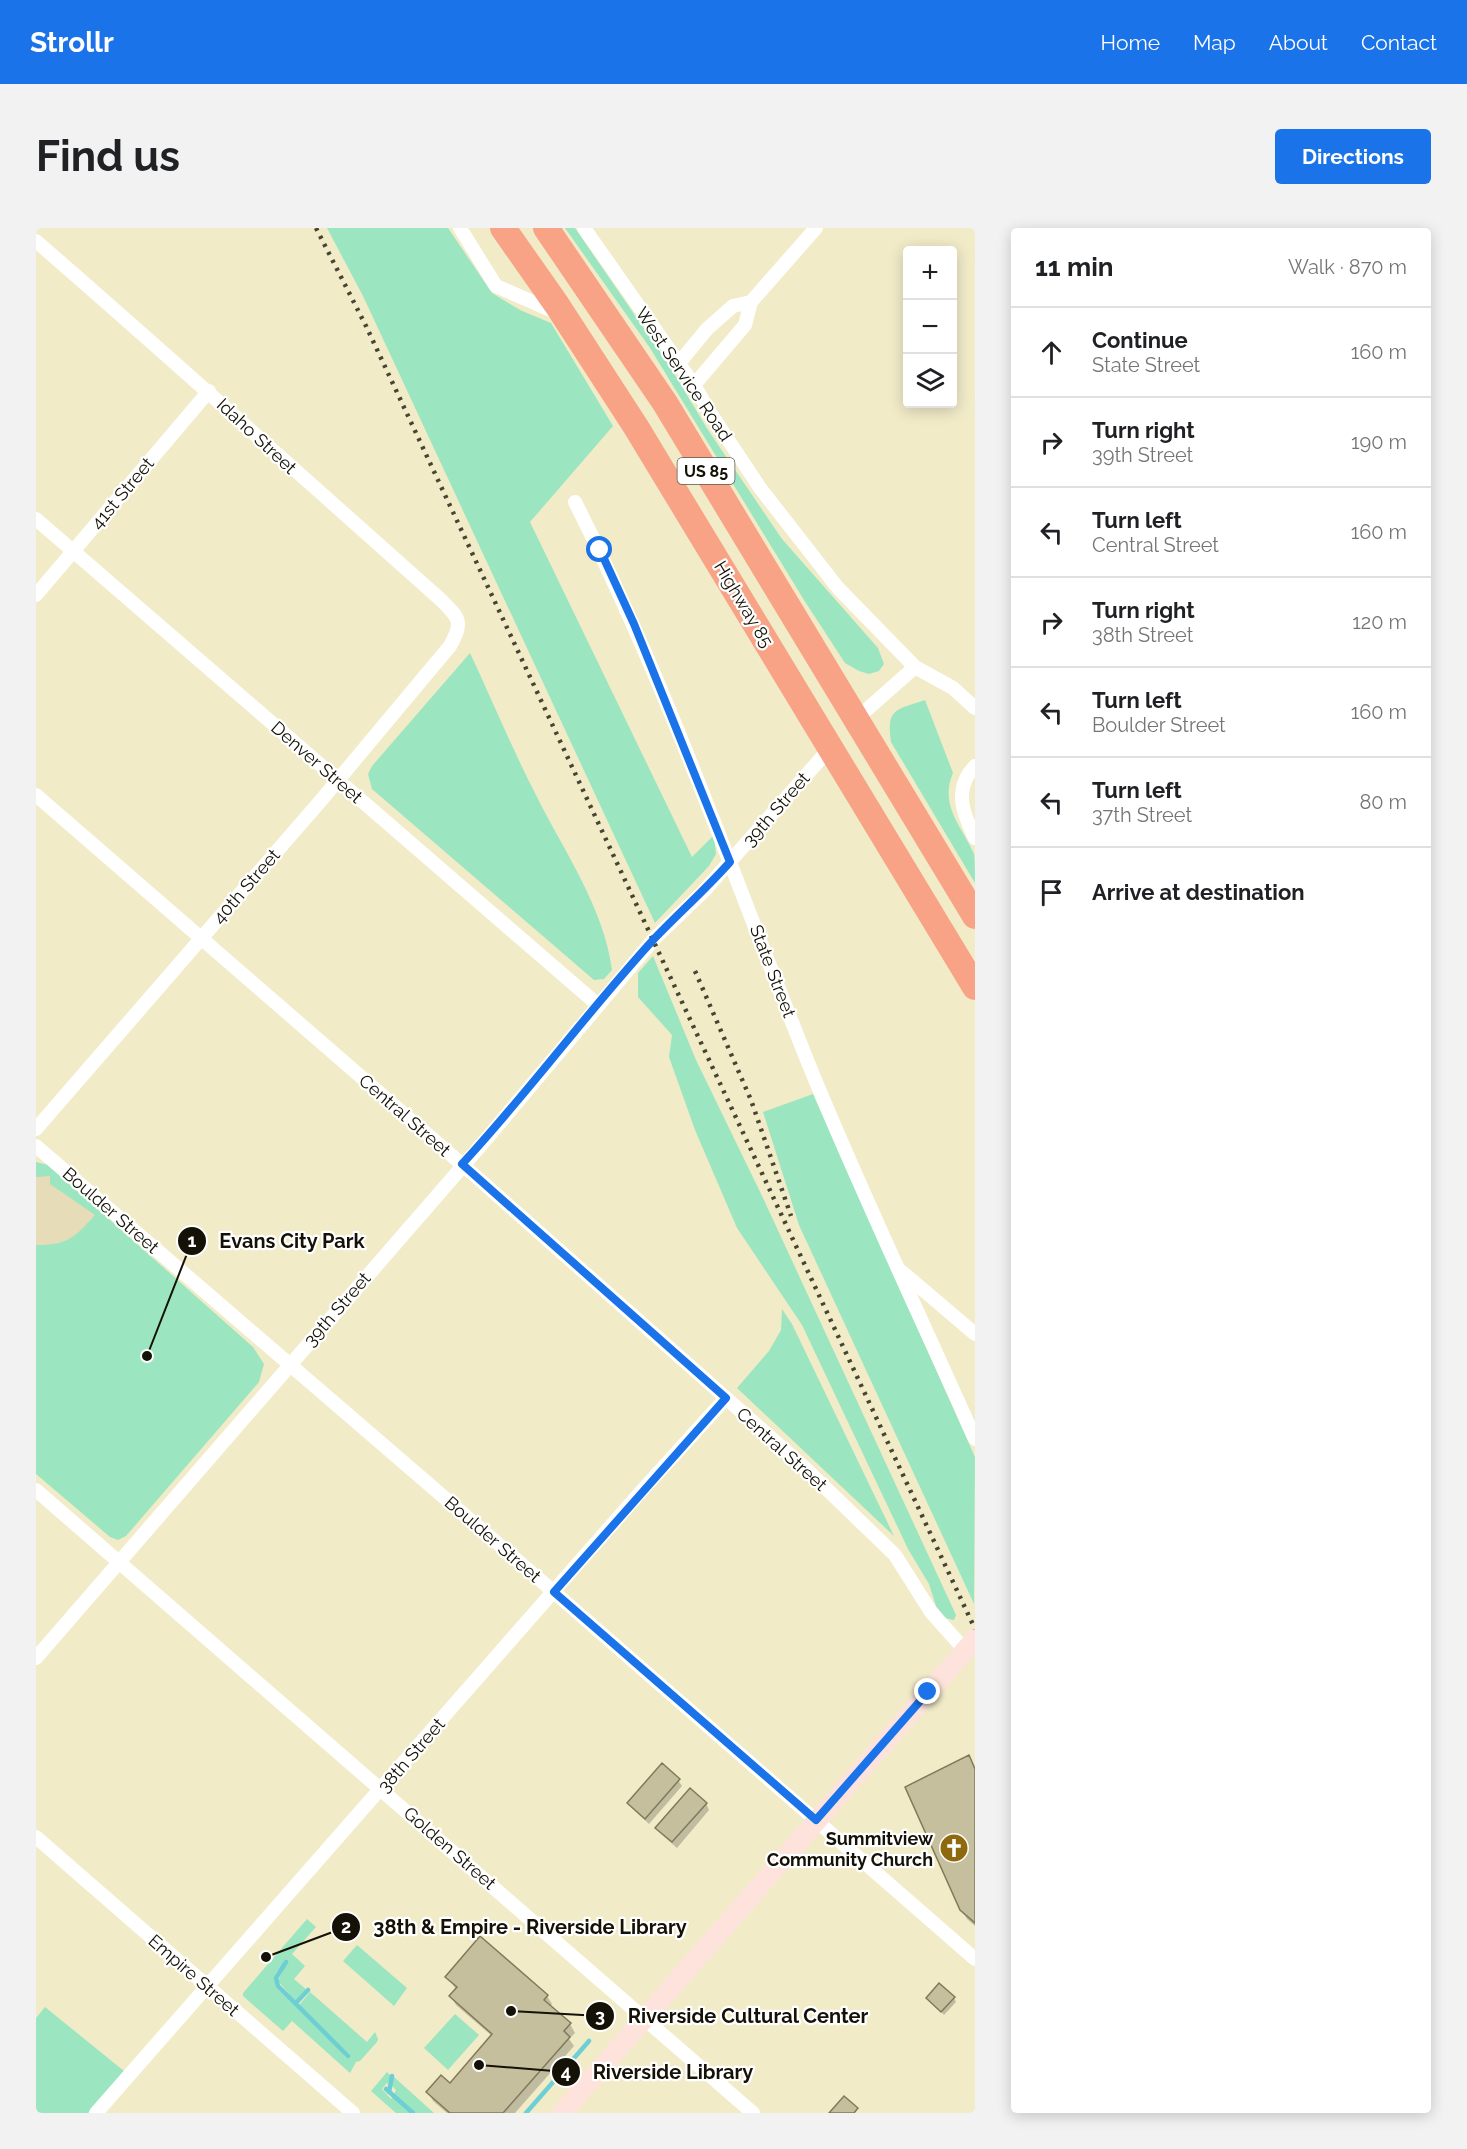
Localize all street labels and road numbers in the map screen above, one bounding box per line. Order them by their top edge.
street label: West Service Road [631,303,737,445]
street label: Idaho Street [213,394,301,478]
street label: 41st Street [86,453,158,533]
road number: US 85 [678,458,734,484]
street label: Highway 85 [710,557,778,651]
street label: Denver Street [267,717,367,807]
street label: 39th Street [738,768,814,850]
street label: 40th Street [208,844,284,928]
street label: State Street [746,922,800,1020]
street label: Central Street [355,1070,455,1160]
street label: Boulder Street [59,1163,163,1257]
street label: 39th Street [299,1268,375,1350]
street label: Central Street [733,1403,831,1495]
street label: Boulder Street [441,1492,545,1586]
street label: 38th Street [373,1714,449,1796]
street label: Golden Street [400,1802,500,1894]
street label: Empire Street [144,1930,244,2020]

